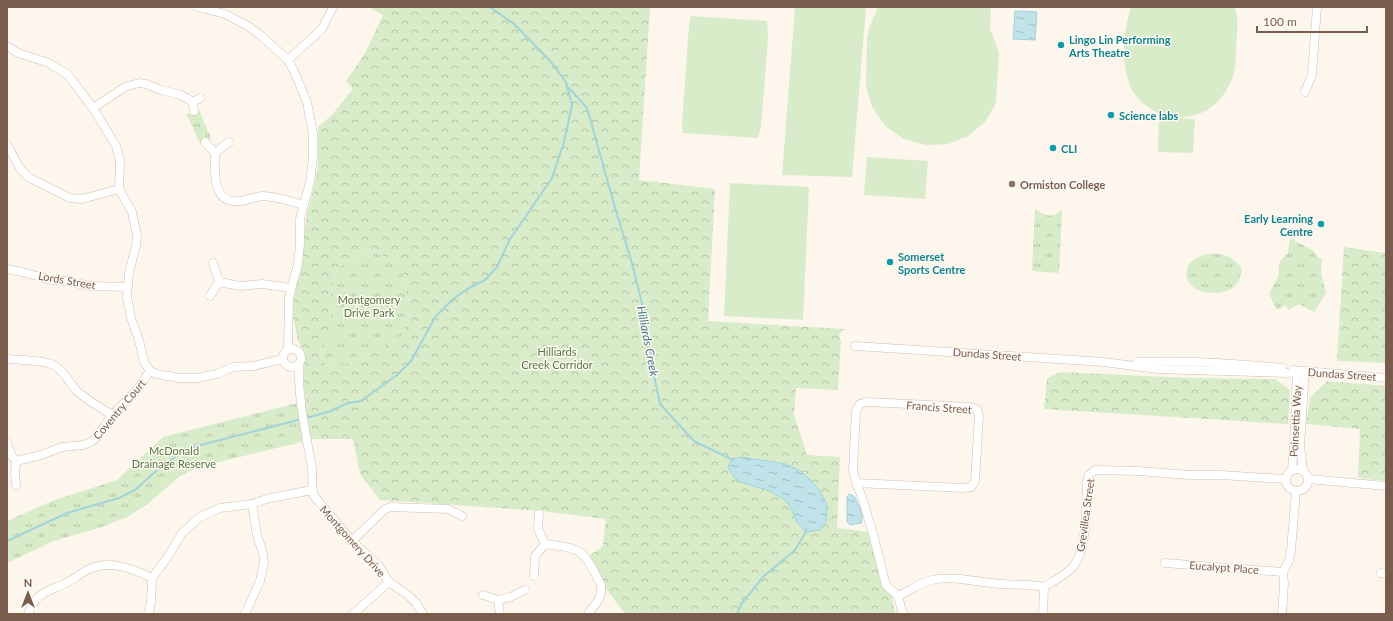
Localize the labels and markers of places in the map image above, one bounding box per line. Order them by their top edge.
place label: Lingo Lin Performing Arts Theatre [1068,33,1171,59]
marker: Lingo Lin Performing Arts Theatre [1056,40,1066,50]
place label: Science labs [1119,109,1179,122]
marker: Science labs [1106,110,1116,120]
place label: CLI [1061,142,1077,155]
marker: CLI [1048,143,1058,153]
place label: Ormiston College [1020,178,1106,191]
marker: Ormiston College [1007,179,1017,189]
place label: Early Learning Centre [1244,212,1313,238]
marker: Early Learning Centre [1316,219,1326,229]
place label: Somerset Sports Centre [898,250,965,276]
marker: Somerset Sports Centre [885,257,895,267]

